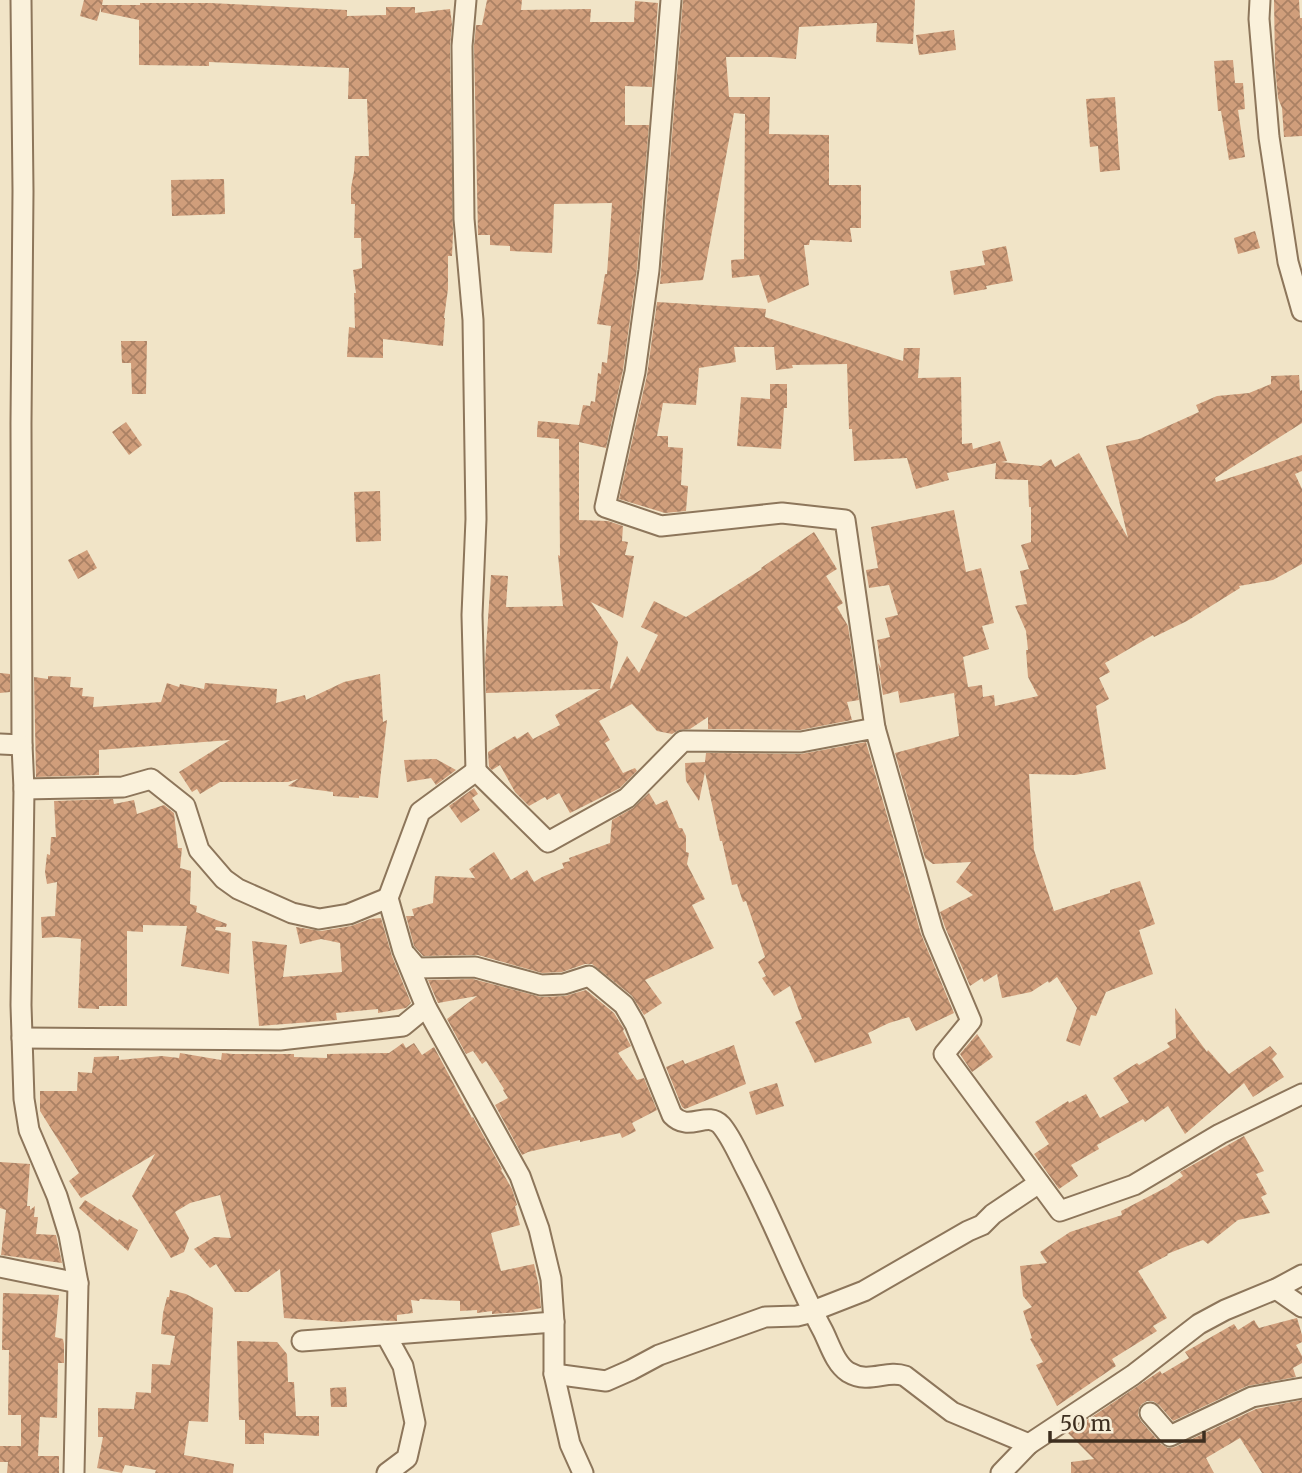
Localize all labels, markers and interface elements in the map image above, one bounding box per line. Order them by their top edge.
scale bar [1050,1400,1204,1444]
text: 50 m [1060,1410,1111,1437]

